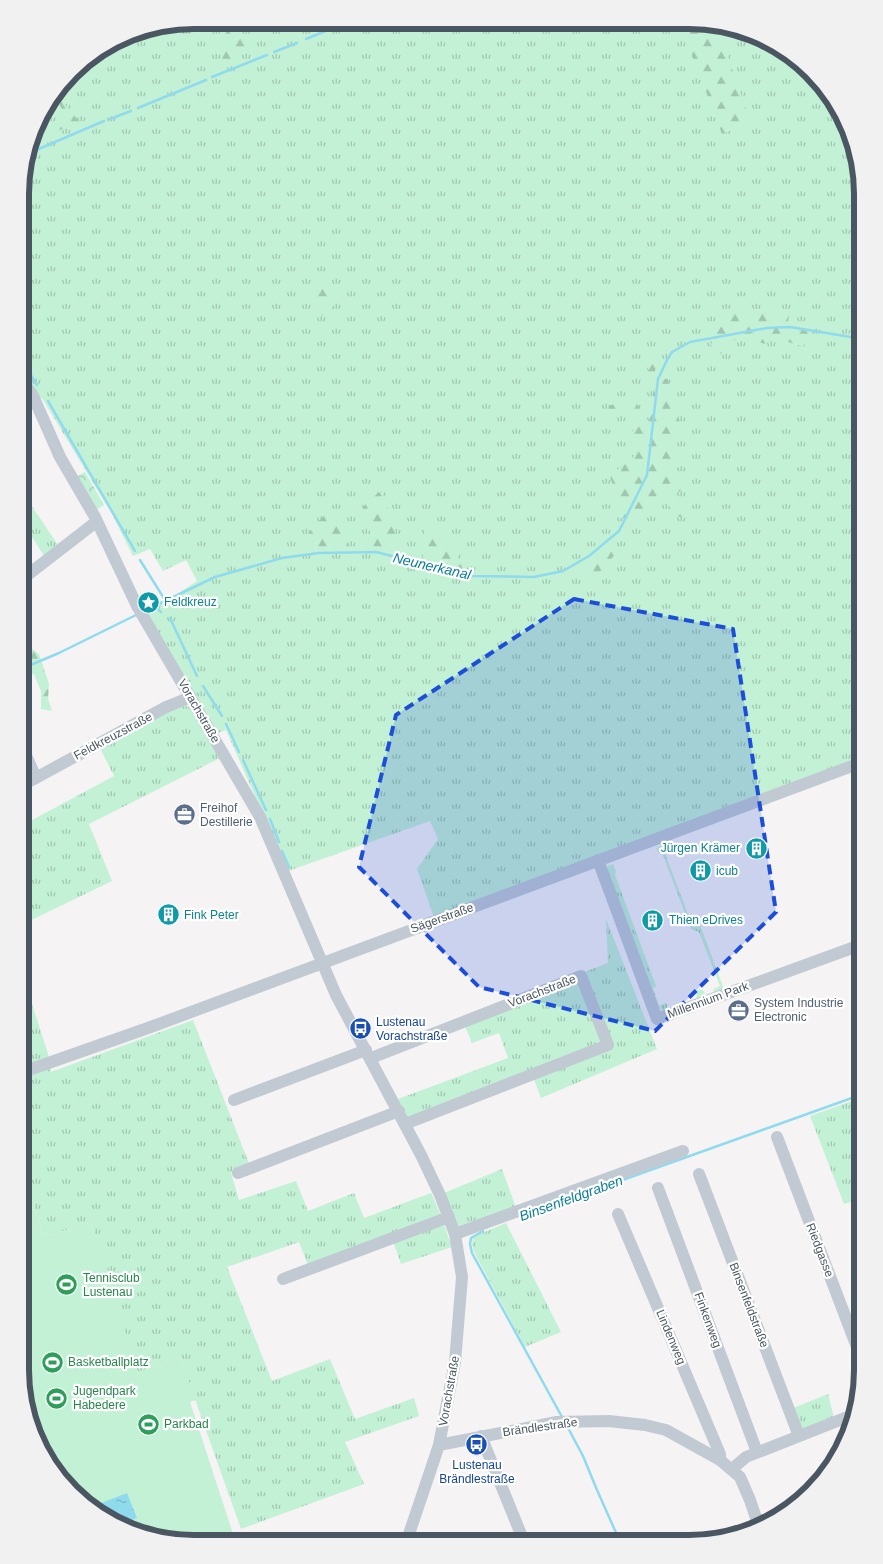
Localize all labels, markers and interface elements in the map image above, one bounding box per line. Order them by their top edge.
water label: Neunerkanal [392,549,473,583]
place icon: Feldkreuz [136,590,160,614]
place label: Feldkreuz [164,595,217,609]
street label: Vorachstraße [175,677,223,746]
street label: Feldkreuzstraße [71,709,155,763]
place label: Freihof Destillerie [200,801,253,829]
office icon: Freihof Destillerie [172,803,196,827]
building icon: Jürgen Krämer [744,836,768,860]
place label: Jürgen Krämer [661,841,740,855]
building icon: icub [688,859,712,883]
place label: icub [716,864,738,878]
street label: Sägerstraße [409,900,476,936]
building icon: Fink Peter [156,903,180,927]
place label: Fink Peter [184,908,239,922]
building icon: Thien eDrives [641,908,665,932]
place label: Thien eDrives [669,913,743,927]
street label: Vorachstraße [506,972,578,1010]
street label: Millennium Park [666,978,751,1021]
place label: System Industrie Electronic [754,996,844,1024]
office icon: System Industrie Electronic [726,998,750,1022]
place label: Lustenau Vorachstraße [376,1015,448,1043]
bus stop icon: Lustenau Vorachstraße [348,1017,372,1041]
water label: Binsenfeldgraben [517,1172,625,1224]
street label: Riedgasse [803,1221,837,1279]
street label: Binsenfeldstraße [726,1260,772,1350]
place label: Tennisclub Lustenau [83,1271,140,1299]
sports icon: Tennisclub Lustenau [55,1273,79,1297]
street label: Finkenweg [691,1290,725,1350]
street label: Lindenweg [653,1308,689,1366]
sports icon: Basketballplatz [40,1350,64,1374]
street label: Vorachstraße [436,1354,462,1427]
place label: Basketballplatz [68,1355,149,1369]
place label: Jugendpark Habedere [73,1384,137,1412]
sports icon: Jugendpark Habedere [45,1386,69,1410]
sports icon: Parkbad [136,1412,160,1436]
street label: Brändlestraße [502,1415,579,1439]
place label: Parkbad [164,1417,209,1431]
bus stop icon: Lustenau Brändlestraße [465,1432,489,1456]
place label: Lustenau Brändlestraße [439,1458,515,1486]

